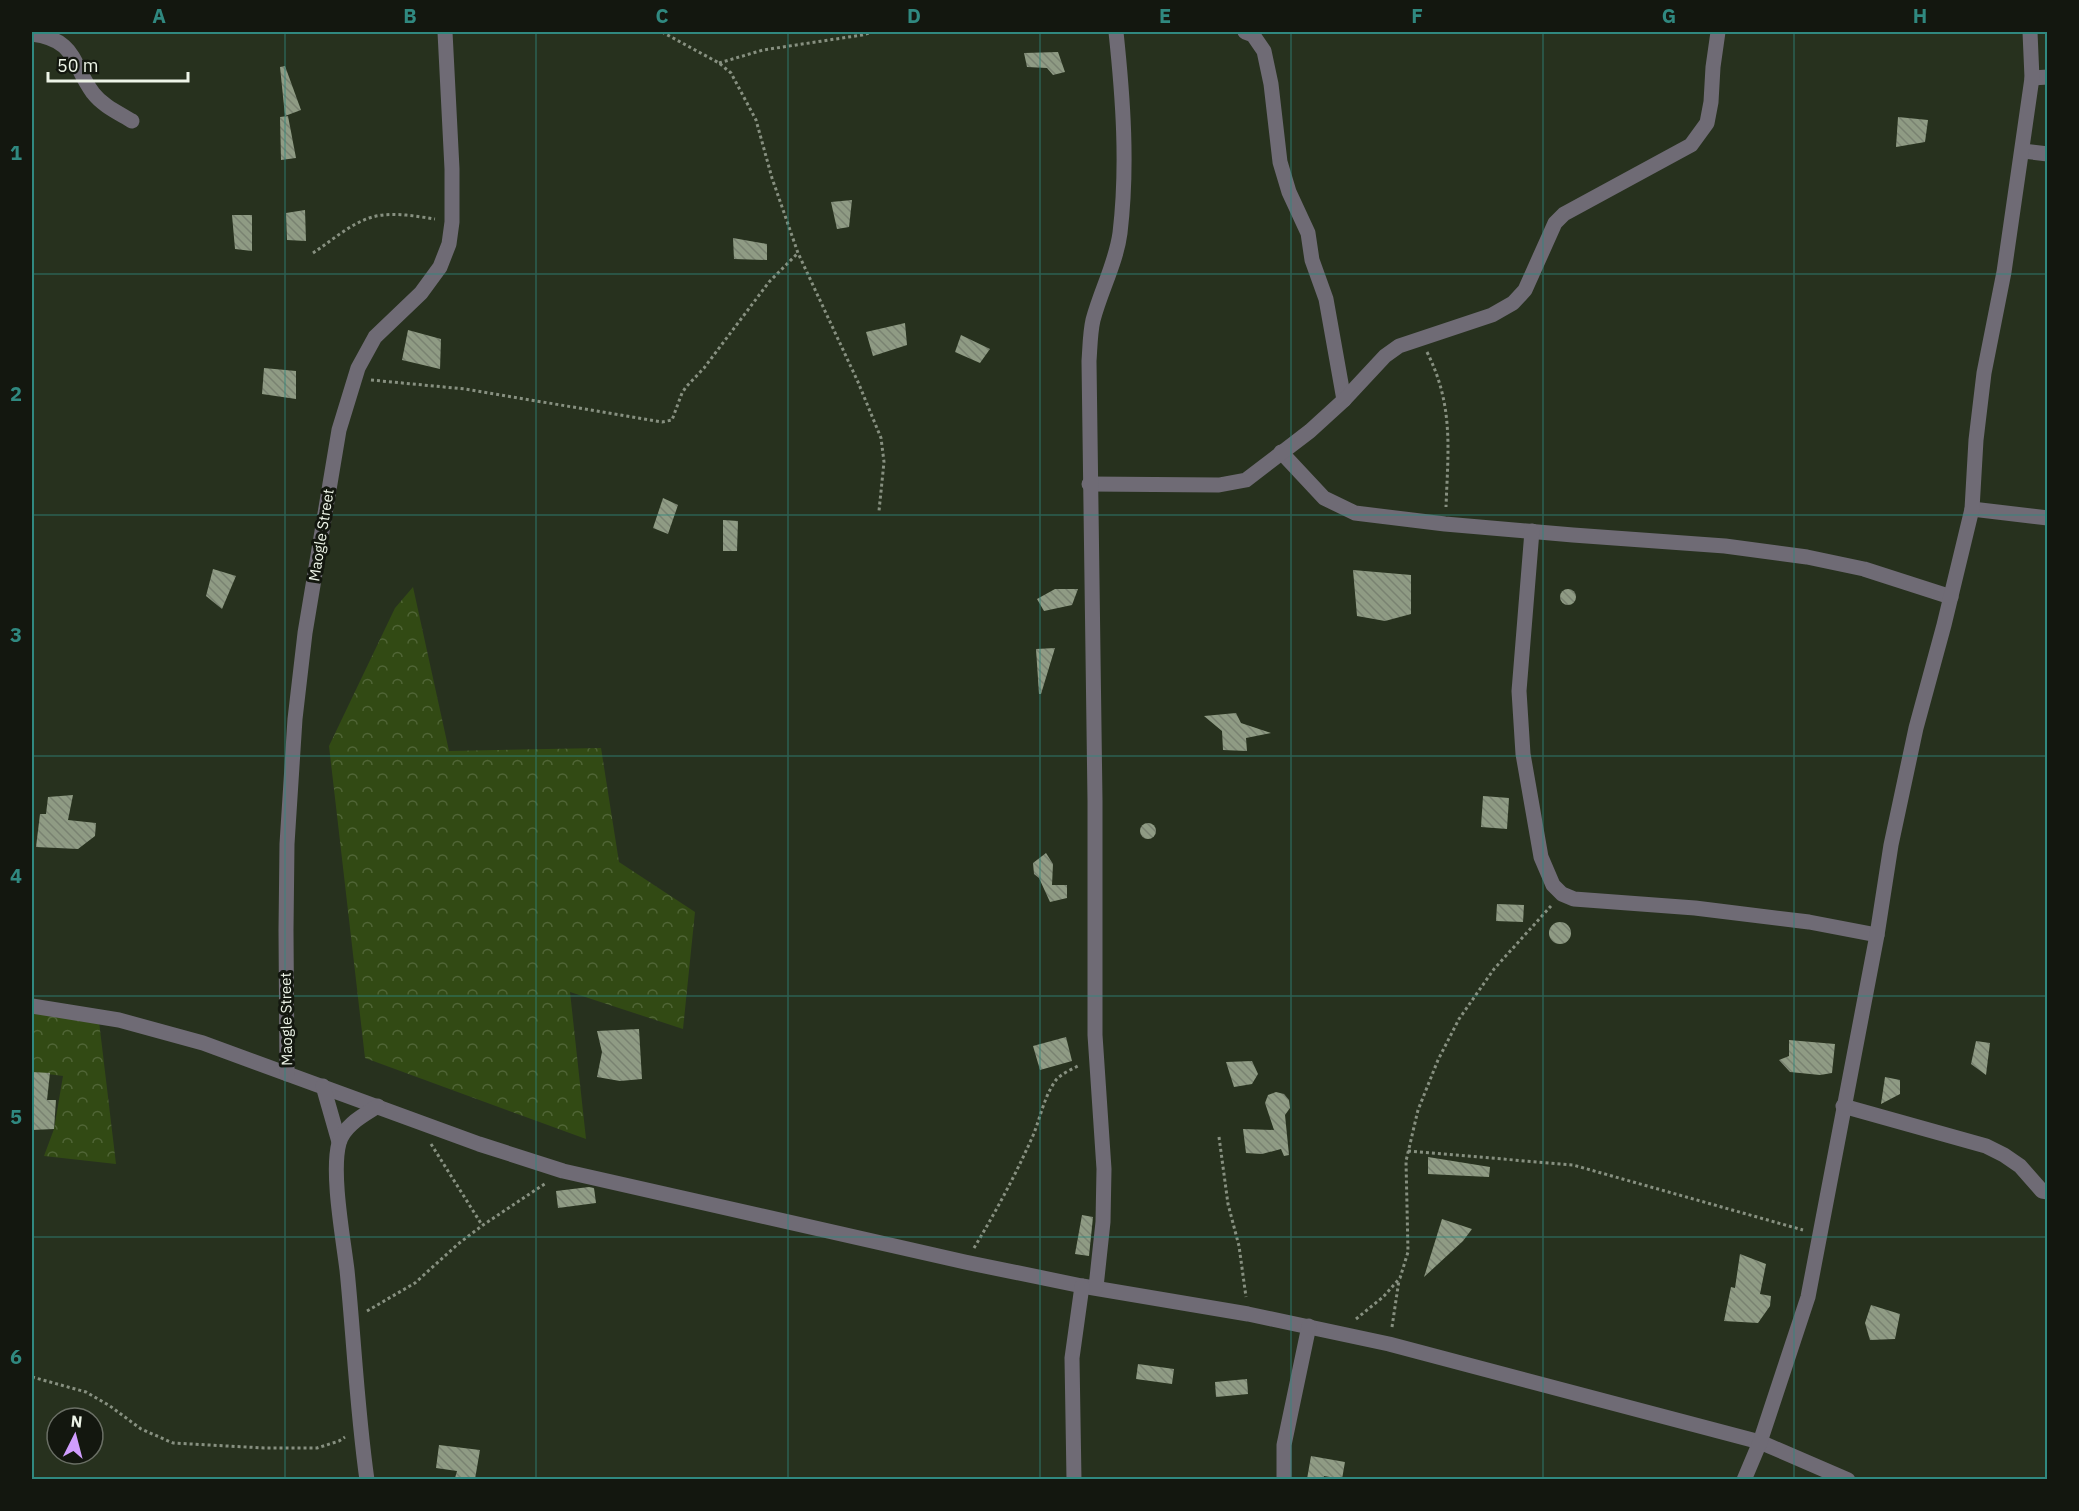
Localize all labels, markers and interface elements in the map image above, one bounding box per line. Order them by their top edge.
text: A [152,2,166,29]
text: B [403,2,417,29]
text: C [655,2,669,29]
text: D [907,2,921,29]
text: E [1159,2,1171,29]
text: F [1411,2,1423,29]
text: G [1662,2,1676,29]
text: H [1913,2,1927,29]
scale bar [48,45,188,83]
text: 50 m [57,54,99,77]
text: 1 [10,139,22,166]
text: 2 [10,380,22,407]
street label: Maogle Street [304,487,338,583]
text: 3 [10,621,22,648]
text: 4 [10,862,22,889]
street label: Maogle Street [276,972,296,1066]
text: 5 [10,1103,22,1130]
text: 6 [10,1343,22,1370]
north arrow [45,1406,105,1466]
text: N [70,1411,83,1432]

